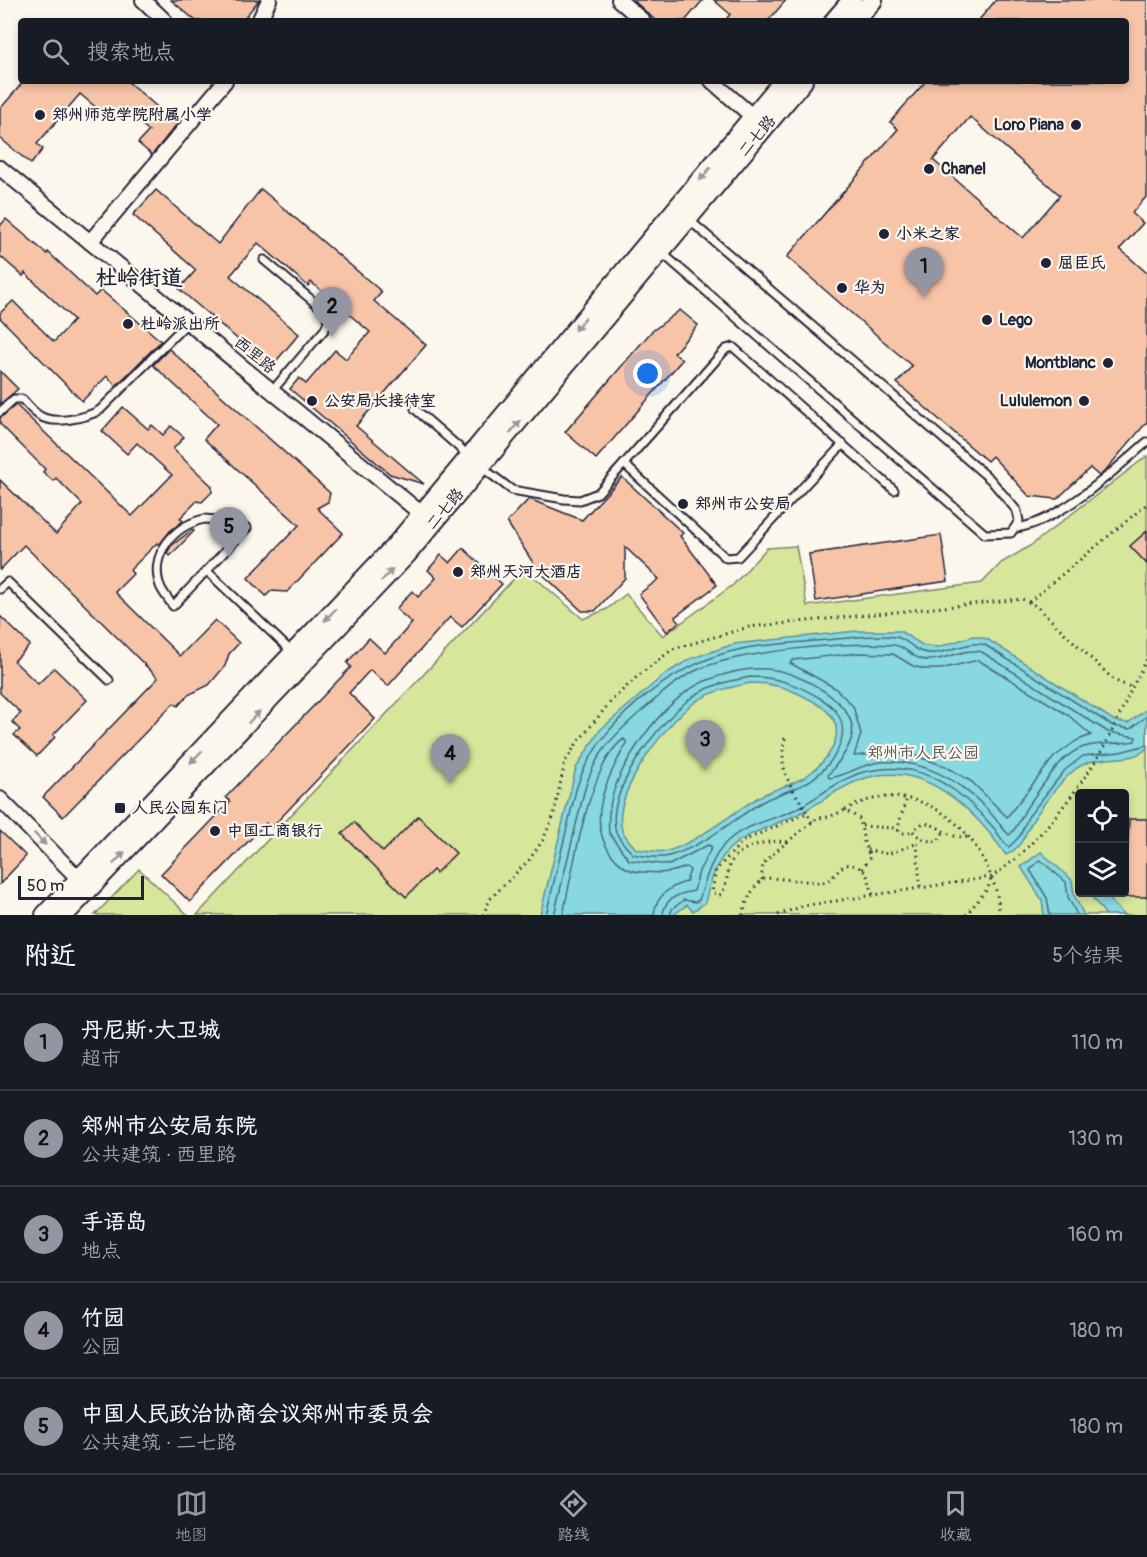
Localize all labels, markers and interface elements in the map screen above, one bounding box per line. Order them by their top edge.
search box [18,18,1129,84]
icon: search [39,35,72,68]
text: 搜索地点 [87,38,175,66]
place label: 郑州师范学院附属小学 [52,105,212,125]
marker: 郑州师范学院附属小学 [33,108,47,122]
street label: 二七路 [734,111,780,161]
place label: Loro Piana [994,115,1065,135]
marker: Loro Piana [1069,118,1083,132]
place label: Chanel [941,159,986,179]
marker: Chanel [922,162,936,176]
one-way arrow [698,166,711,182]
place label: 小米之家 [896,224,960,244]
marker: 小米之家 [877,227,891,241]
pin: 1 [904,248,944,297]
place label: 屈臣氏 [1058,253,1106,273]
marker: 屈臣氏 [1039,256,1053,270]
district label: 杜岭街道 [95,264,183,292]
place label: 华为 [854,278,886,298]
marker: 华为 [835,281,849,295]
pin: 2 [312,288,352,337]
place label: Lego [999,310,1033,330]
marker: Lego [980,313,994,327]
place label: 杜岭派出所 [140,314,220,334]
marker: 杜岭派出所 [121,317,135,331]
one-way arrow [575,317,587,332]
street label: 西里路 [230,332,280,378]
place label: Montblanc [1025,353,1096,373]
marker: Montblanc [1101,356,1115,370]
your location [633,359,662,388]
place label: 公安局长接待室 [324,391,436,411]
place label: Lululemon [1000,391,1072,411]
marker: 公安局长接待室 [305,394,319,408]
marker: Lululemon [1077,394,1091,408]
one-way arrow [508,419,521,435]
street label: 二七路 [422,484,468,534]
place label: 郑州市公安局 [695,494,791,514]
marker: 郑州市公安局 [676,497,690,511]
pin: 5 [210,508,248,557]
place label: 郑州天河大酒店 [470,562,582,582]
marker: 郑州天河大酒店 [451,565,465,579]
one-way arrow [380,568,394,582]
one-way arrow [323,608,337,623]
one-way arrow [246,710,260,724]
pin: 3 [686,720,724,770]
pin: 4 [430,734,470,784]
park label: 郑州市人民公园 [867,743,979,763]
one-way arrow [189,749,203,763]
map controls [1075,789,1129,897]
button: locate [1075,789,1129,843]
place label: 人民公园东门 [132,798,228,818]
marker: 人民公园东门 [113,801,127,815]
place label: 中国工商银行 [227,821,323,841]
marker: 中国工商银行 [208,824,222,838]
one-way arrow [32,831,46,845]
button: layers [1075,843,1129,897]
one-way arrow [112,850,126,865]
scale bar [18,873,144,900]
text: 50 m [27,876,64,896]
text: 附近 [24,940,76,972]
text: 5个结果 [1052,943,1123,968]
text: 丹尼斯·大卫城 [81,1016,220,1044]
text: 1 [40,1030,47,1055]
text: 110 m [1072,1030,1123,1055]
text: 超市 [81,1046,121,1071]
text: 郑州市公安局东院 [81,1112,257,1140]
text: 2 [38,1126,49,1151]
text: 130 m [1068,1126,1123,1151]
text: 公共建筑 · 西里路 [81,1142,236,1167]
text: 手语岛 [81,1208,147,1236]
text: 3 [38,1222,49,1247]
text: 160 m [1068,1222,1123,1247]
text: 地点 [81,1238,121,1263]
text: 竹园 [81,1304,125,1332]
text: 4 [38,1318,49,1343]
text: 180 m [1069,1318,1123,1343]
text: 公园 [81,1334,121,1359]
text: 中国人民政治协商会议郑州市委员会 [81,1400,433,1428]
text: 5 [38,1414,49,1439]
text: 180 m [1069,1414,1123,1439]
text: 公共建筑 · 二七路 [81,1430,236,1455]
tab: 地图 [175,1487,208,1545]
tab: 路线 [557,1487,590,1545]
tab: 收藏 [939,1487,972,1545]

